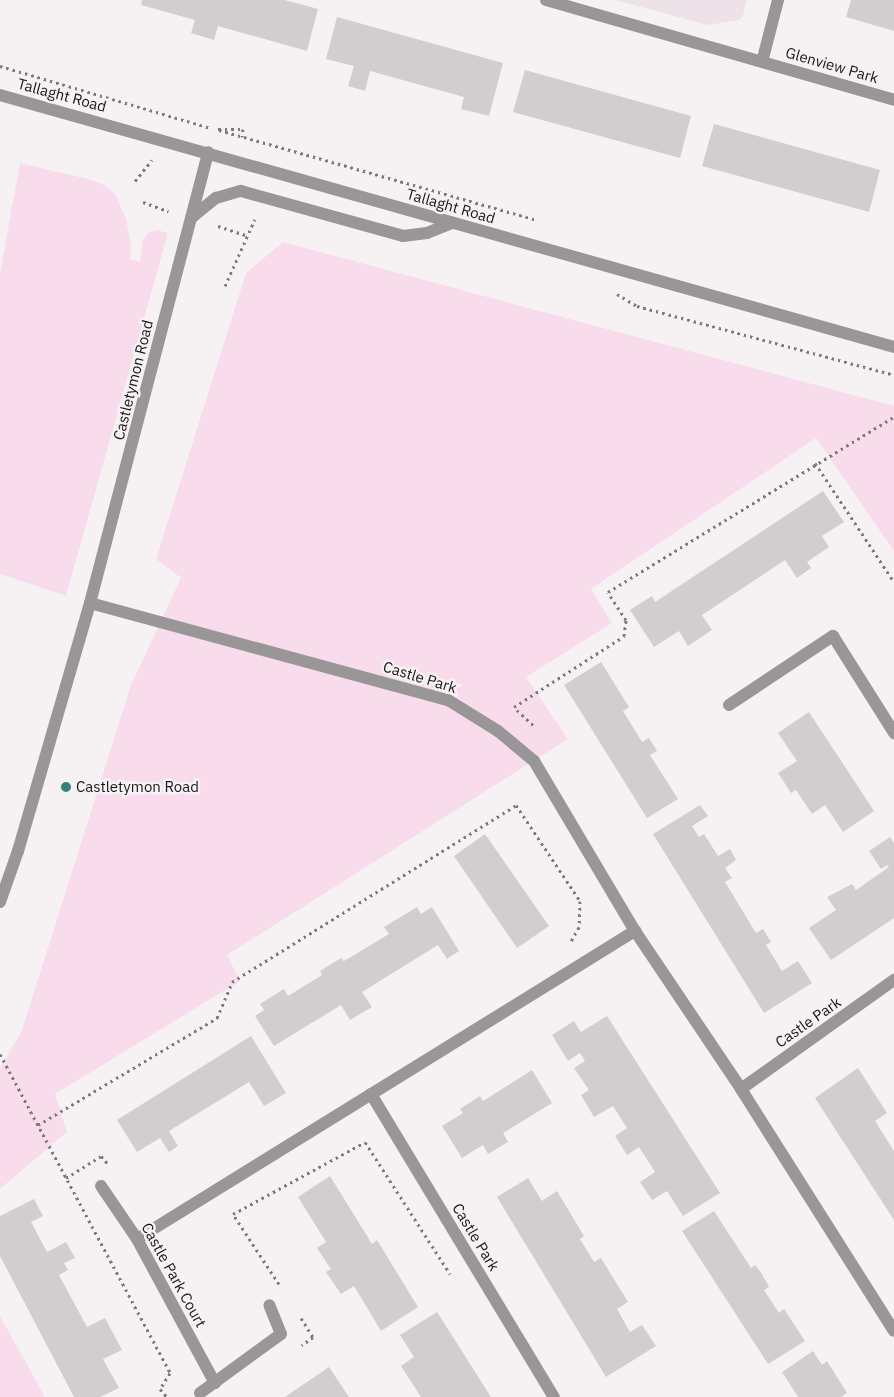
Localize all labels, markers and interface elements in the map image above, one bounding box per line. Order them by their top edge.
street label: Glenview Park [783,43,881,87]
street label: Tallaght Road [16,74,108,116]
street label: Tallaght Road [405,185,497,227]
street label: Castletymon Road [109,318,157,442]
street label: Castle Park [381,657,459,697]
place label: Castletymon Road [76,778,199,796]
marker: Castletymon Road [60,781,72,793]
street label: Castle Park [772,993,844,1051]
street label: Castle Park [449,1200,503,1274]
street label: Castle Park Court [138,1220,210,1330]

